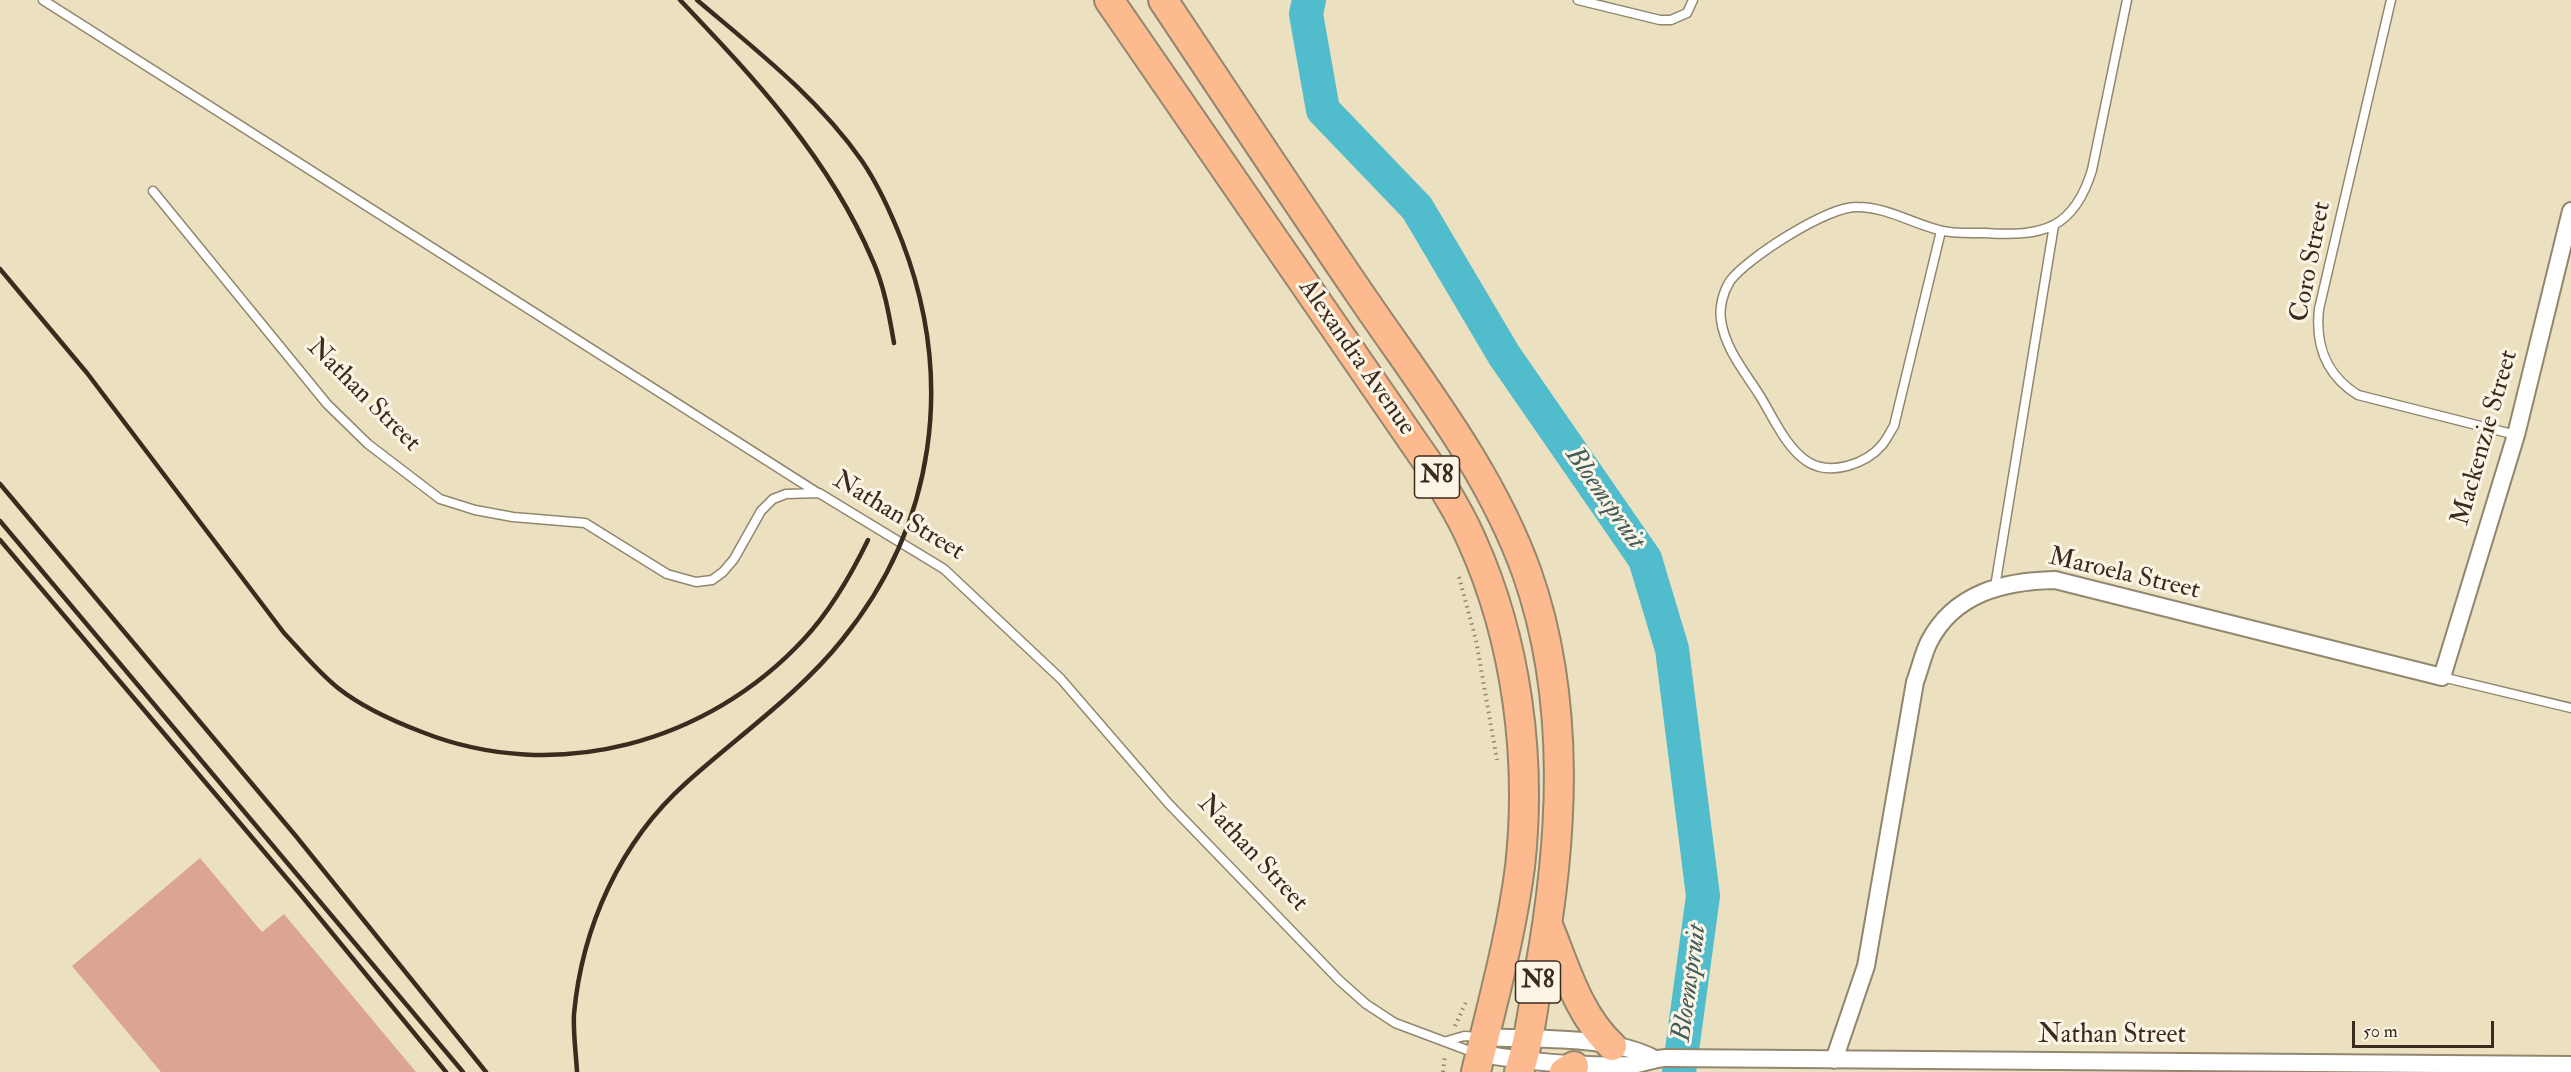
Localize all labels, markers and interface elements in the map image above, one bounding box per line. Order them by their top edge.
street label: Coro Street [2285,199,2339,325]
street label: Alexandra Avenue [1291,274,1421,442]
street label: Nathan Street [300,333,426,459]
street label: Mackenzie Street [2446,347,2526,529]
water label: Bloemspruit [1557,441,1651,557]
road number: N8 [1414,456,1460,498]
street label: Nathan Street [827,466,969,568]
street label: Maroela Street [2045,542,2203,608]
street label: Nathan Street [1190,789,1314,919]
water label: Bloemspruit [1667,922,1715,1044]
road number: N8 [1516,961,1560,1003]
scale bar [2355,1009,2498,1047]
street label: Nathan Street [2038,1020,2186,1052]
text: 50 m [2363,1020,2398,1043]

